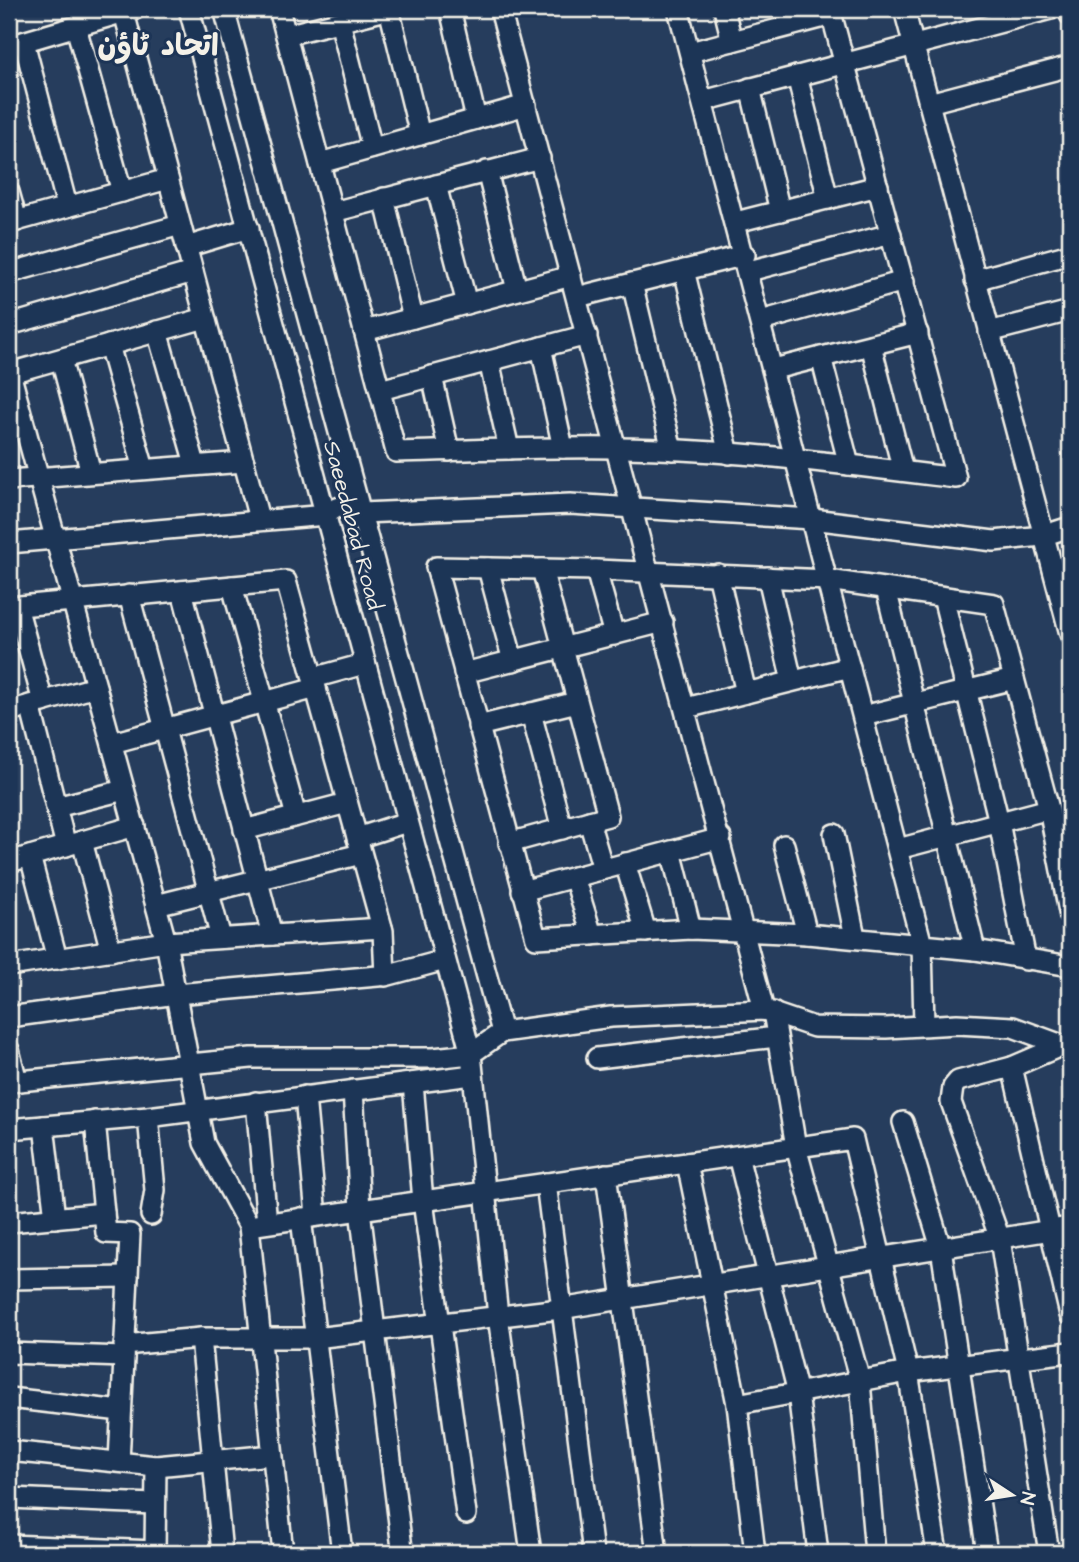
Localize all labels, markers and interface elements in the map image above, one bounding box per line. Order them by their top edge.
district label: اتحاد ٹاؤن [97,25,219,67]
street label: Saeedabad Road [315,437,391,613]
north arrow [978,1460,1048,1530]
text: N [1013,1490,1042,1507]

